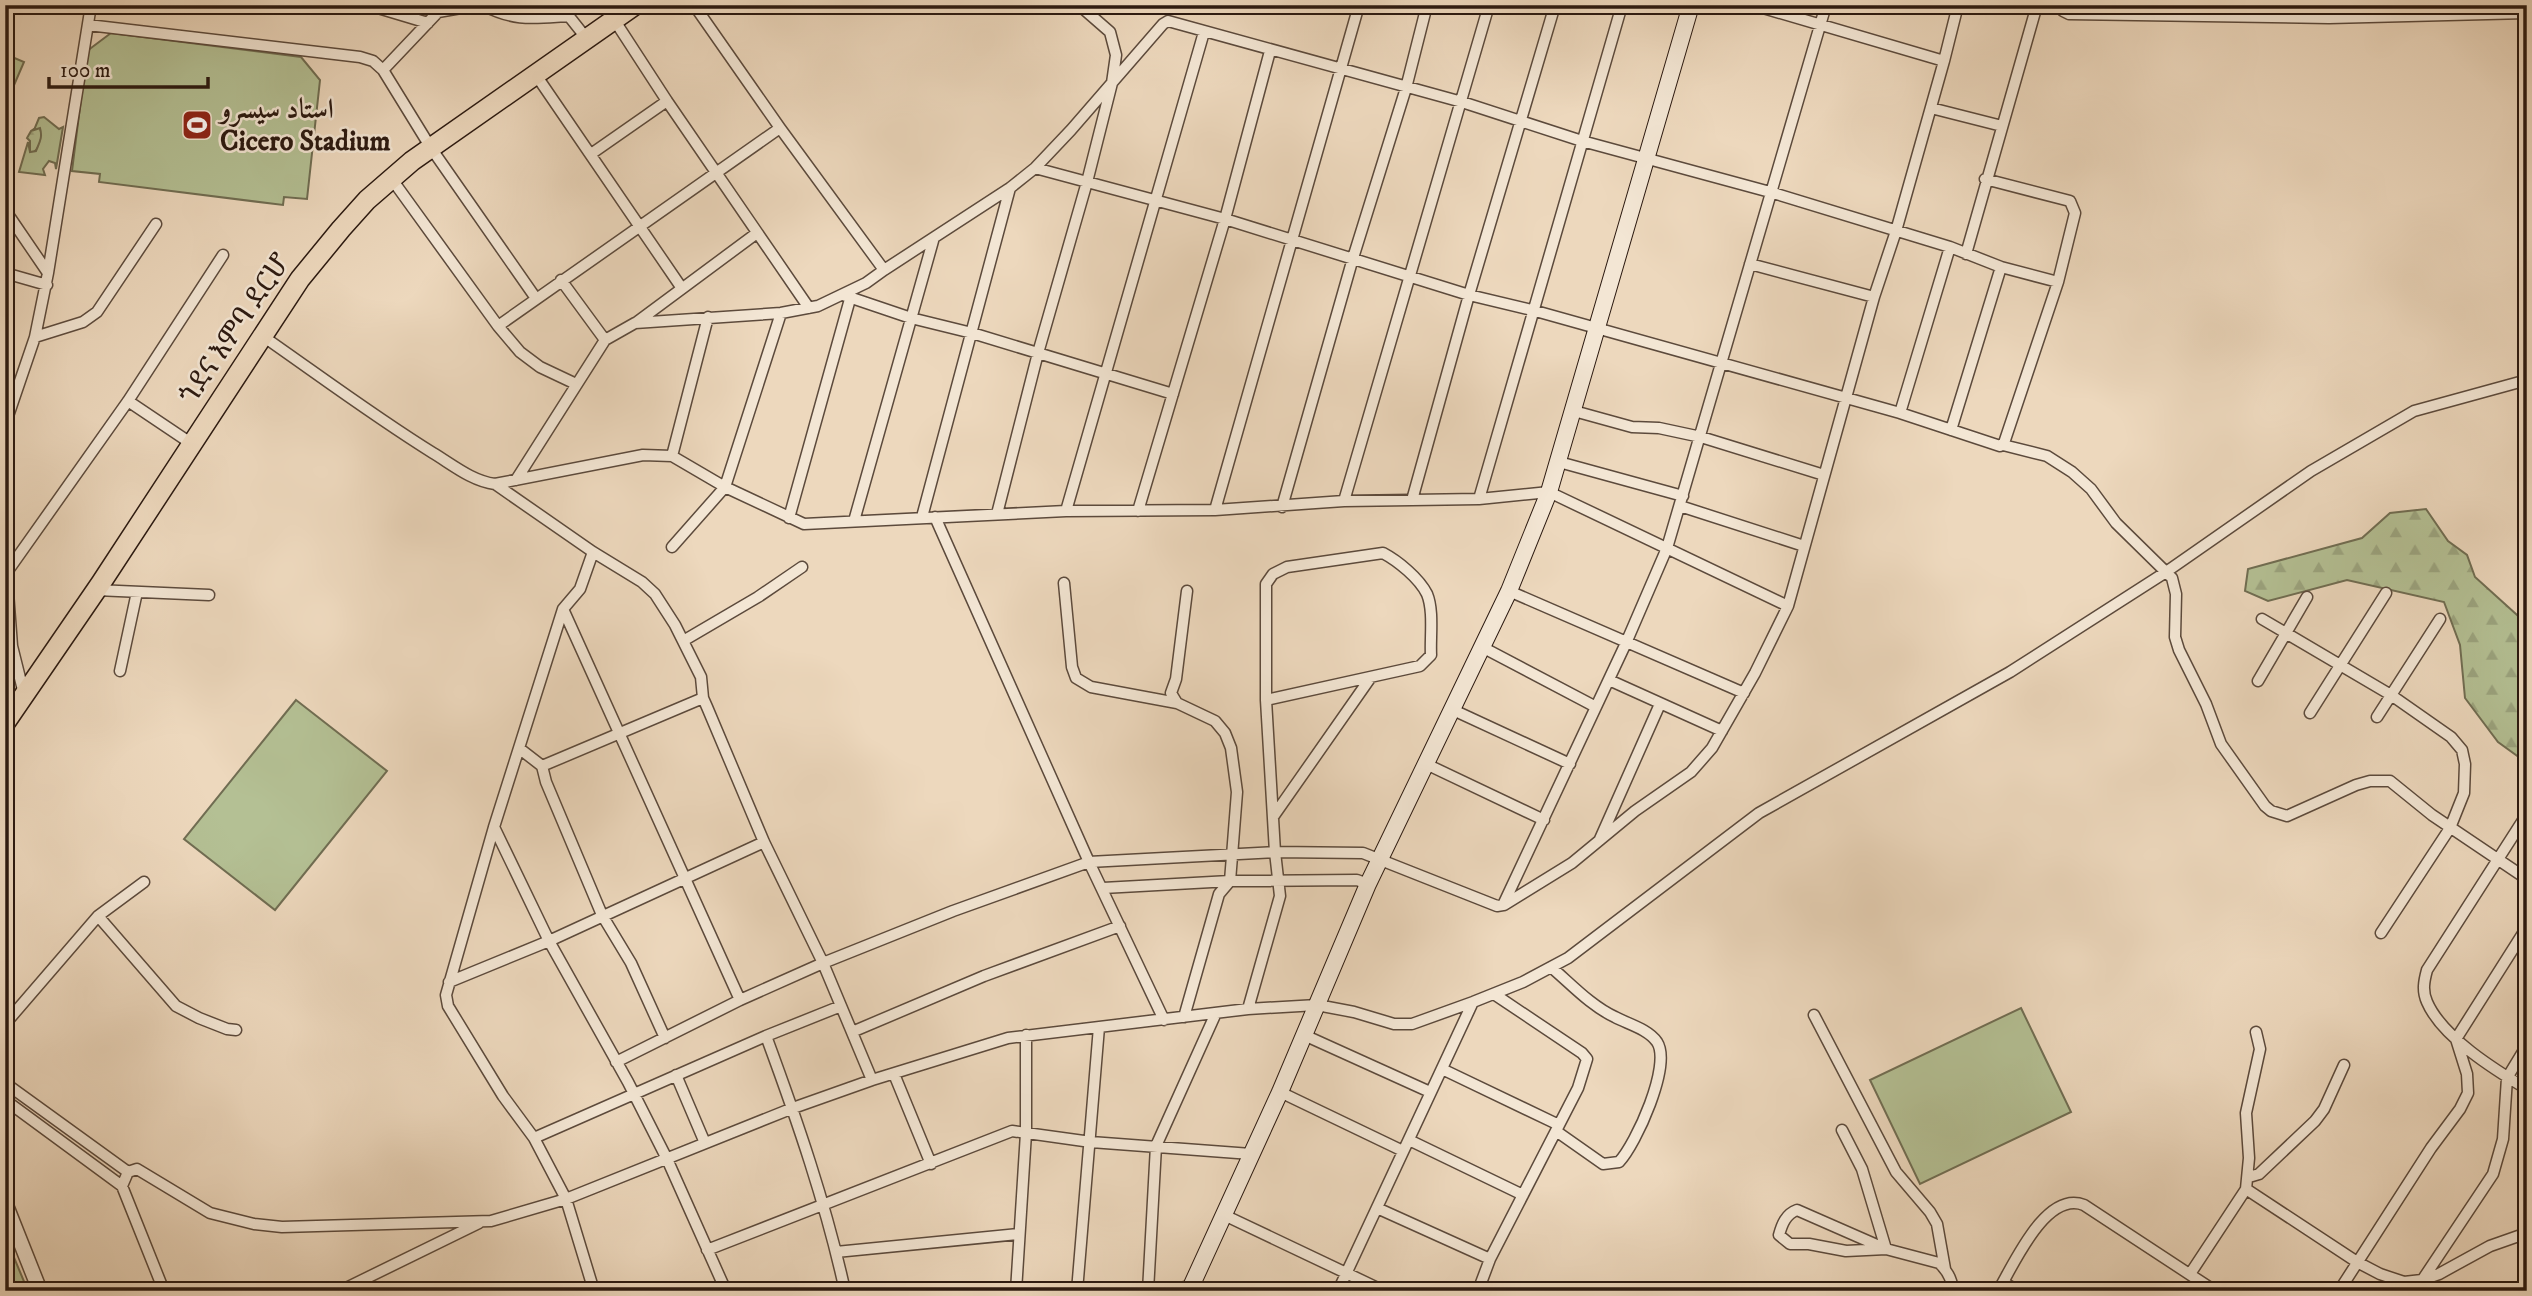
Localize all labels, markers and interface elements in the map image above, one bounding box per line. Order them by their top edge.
scale bar [49,46,208,90]
text: 100 m [60,58,111,84]
place label: استاد سيسرو Cicero Stadium [217,92,391,159]
sports icon: استاد سيسرو Cicero Stadium [180,108,214,142]
street label: ጎደና እምባ ደርሆ [172,247,298,411]

